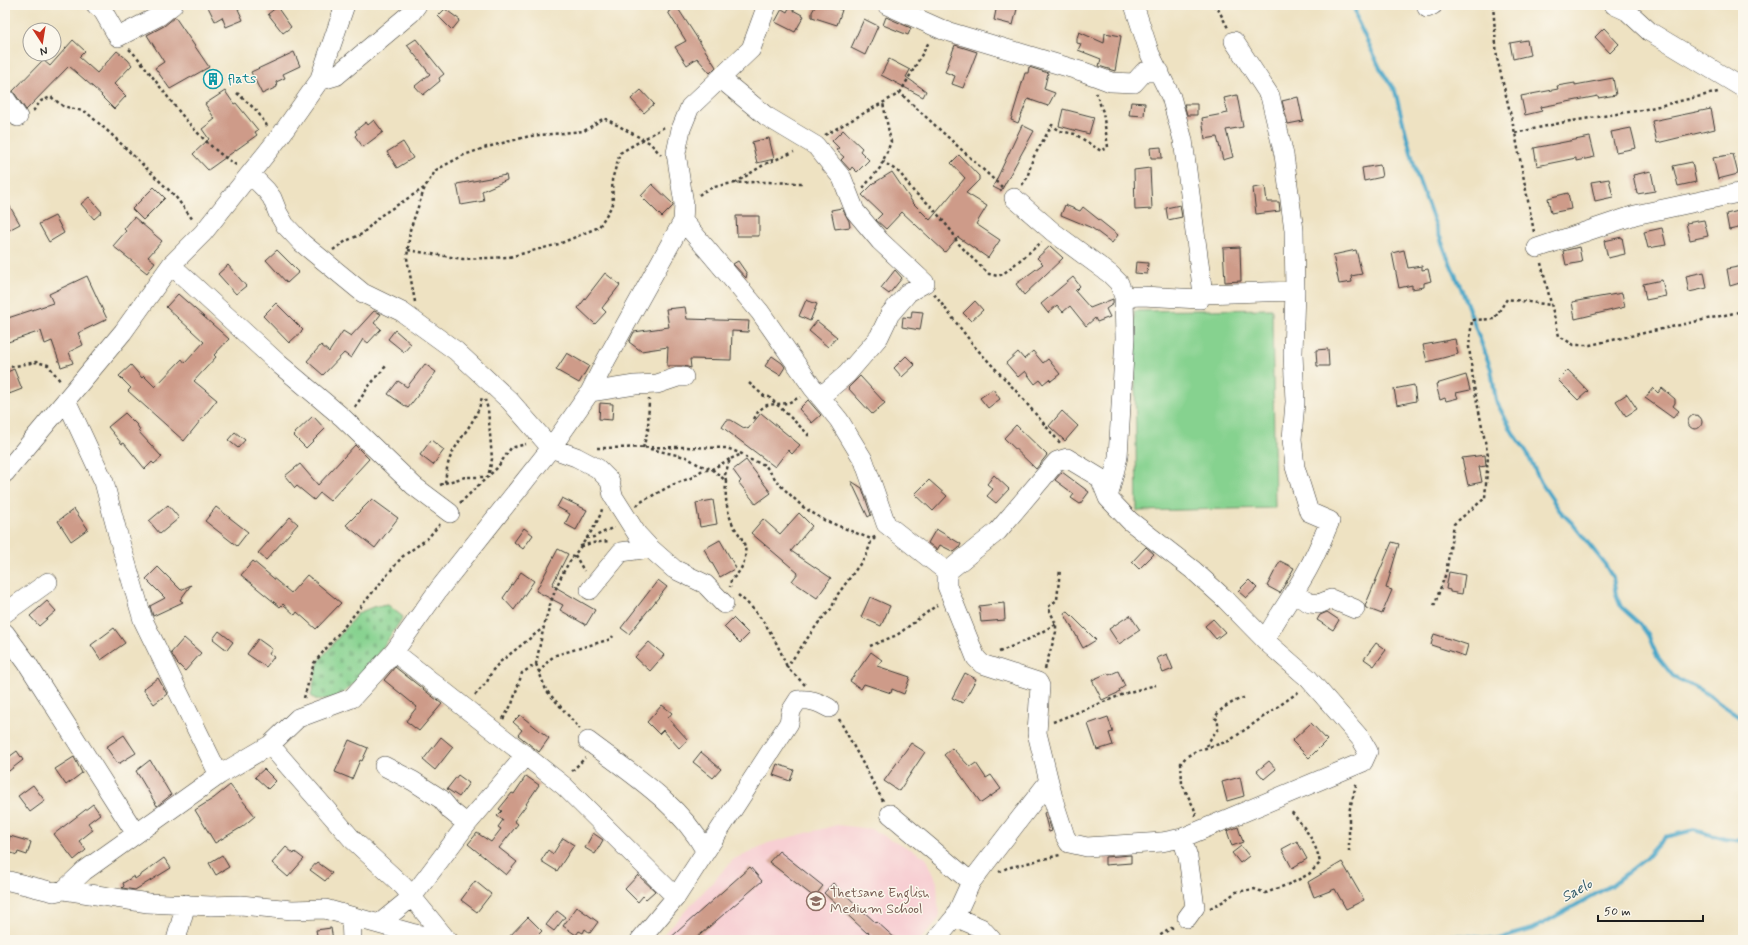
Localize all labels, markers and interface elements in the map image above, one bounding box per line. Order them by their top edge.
north arrow [22,22,62,62]
text: N [39,43,49,58]
building icon: flats [202,68,224,90]
place label: flats [227,70,256,88]
water label: Saelo [1558,874,1597,908]
place label: Thetsane English Medium School [830,884,930,918]
school or university icon: Thetsane English Medium School [805,890,827,912]
scale bar [1598,897,1703,923]
text: 50 m [1604,904,1631,920]

